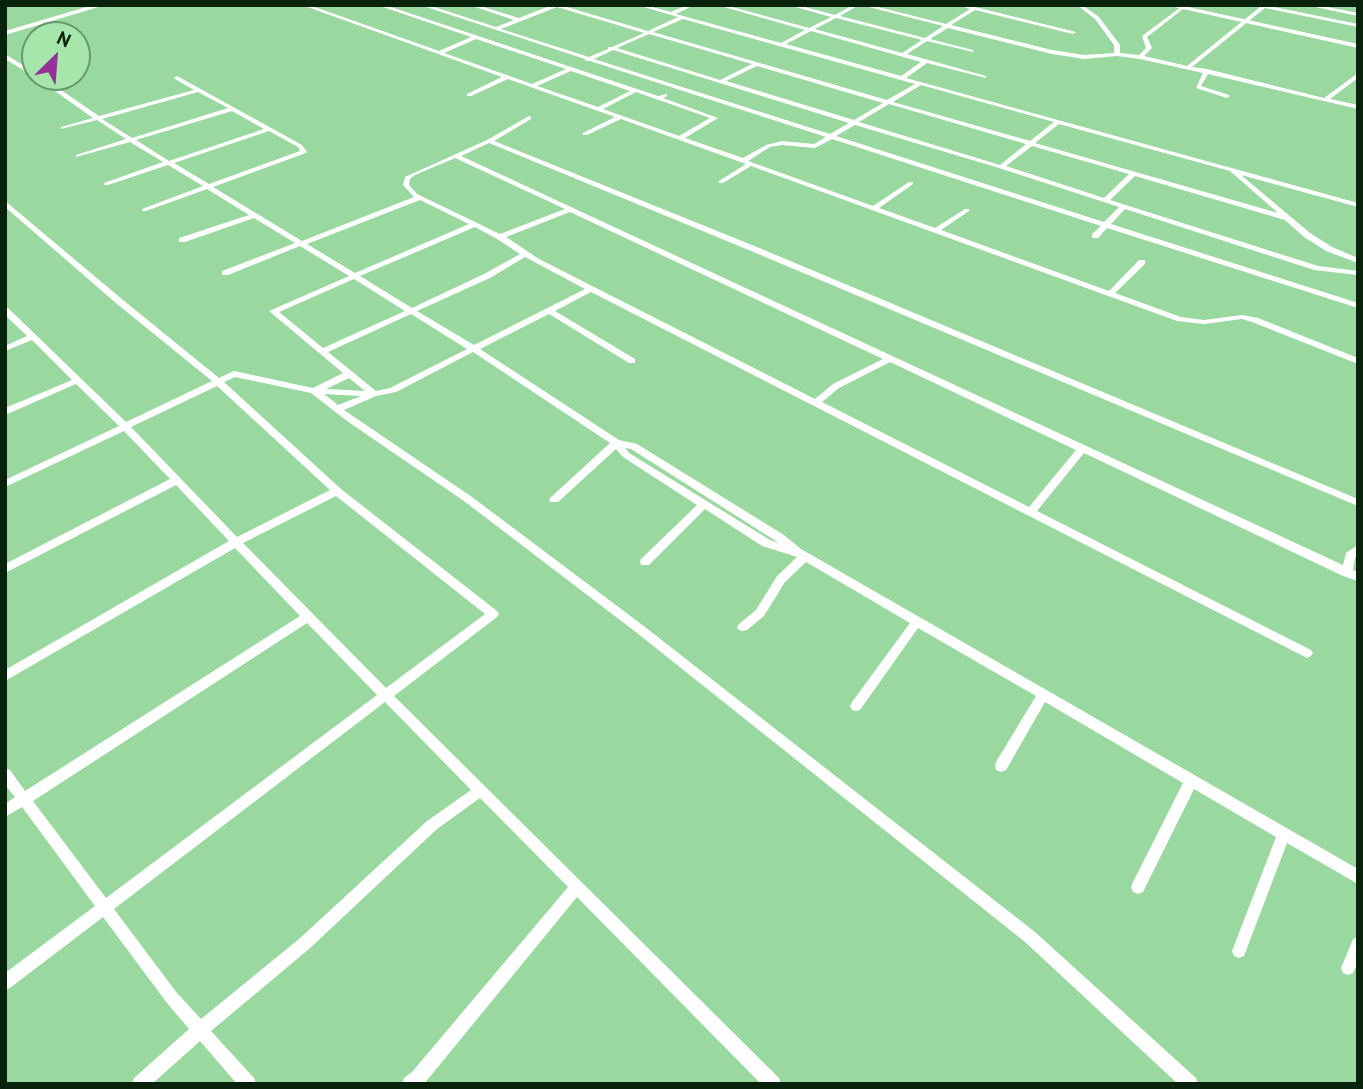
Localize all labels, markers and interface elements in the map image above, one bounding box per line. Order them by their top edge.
north arrow [21,21,91,91]
text: N [53,25,75,52]

